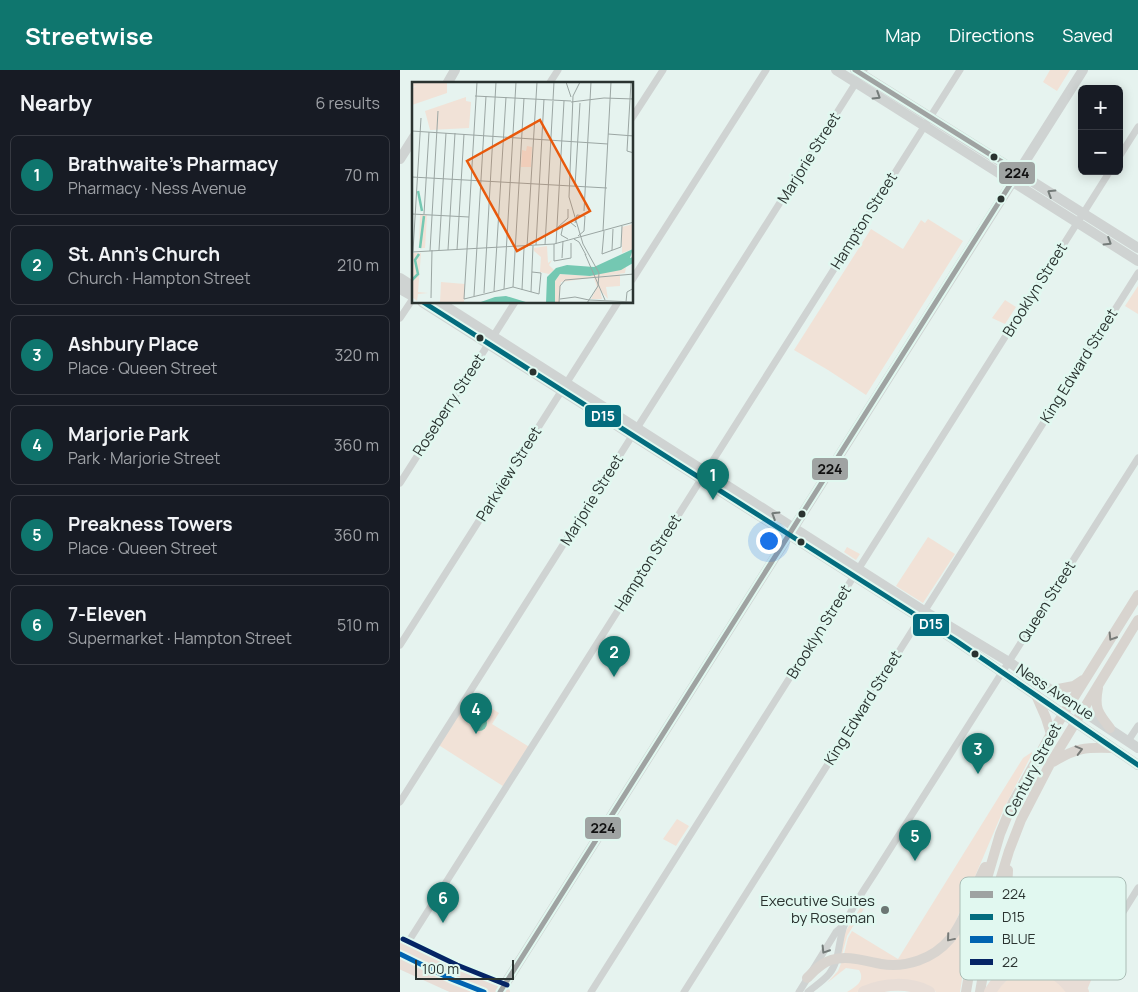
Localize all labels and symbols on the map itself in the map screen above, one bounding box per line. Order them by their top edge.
inset map [412,82,634,304]
one-way arrow [871,90,880,99]
street label: Marjorie Street [772,108,845,207]
unlabelled marker [989,152,999,162]
line badge: 224 [998,161,1036,185]
text: 224 [1005,163,1029,182]
street label: Hampton Street [825,168,902,273]
one-way arrow [1047,190,1056,199]
unlabelled marker [996,194,1006,204]
one-way arrow [1102,235,1111,245]
street label: Brooklyn Street [997,239,1072,341]
street label: King Edward Street [1035,305,1122,427]
unlabelled marker [475,333,485,343]
street label: Roseberry Street [408,349,490,460]
unlabelled marker [528,367,538,377]
line badge: D15 [584,404,622,428]
text: D15 [591,406,615,425]
street label: Parkview Street [471,422,546,525]
street label: Marjorie Street [555,450,628,549]
line badge: 224 [811,457,849,481]
pin: 1 [697,459,729,500]
text: 224 [818,459,842,478]
unlabelled marker [797,509,807,519]
street label: Hampton Street [609,510,686,615]
one-way arrow [771,512,780,522]
your location [756,528,782,554]
unlabelled marker [796,537,806,547]
street label: Queen Street [1013,557,1080,647]
street label: Brooklyn Street [781,581,856,683]
line badge: D15 [912,613,950,637]
text: D15 [919,614,943,633]
one-way arrow [1109,631,1118,640]
pin: 2 [598,636,630,677]
street label: King Edward Street [819,647,906,769]
unlabelled marker [970,649,980,659]
street label: Ness Avenue [1012,658,1099,725]
pin: 4 [460,693,492,734]
street label: Century Street [999,719,1066,820]
pin: 3 [962,733,994,774]
one-way arrow [1075,745,1084,756]
line badge: 224 [584,816,622,840]
text: 224 [591,818,615,837]
pin: 5 [899,820,931,861]
legend [960,877,1126,980]
pin: 6 [427,882,459,923]
text: 224 [1002,884,1026,903]
place label: Executive Suites by Roseman [760,890,875,928]
marker: Executive Suites by Roseman [879,904,891,916]
text: D15 [1002,907,1025,926]
text: BLUE [1002,929,1036,948]
one-way arrow [947,932,956,941]
one-way arrow [821,944,831,953]
text: 22 [1002,952,1018,971]
scale bar [415,957,514,980]

